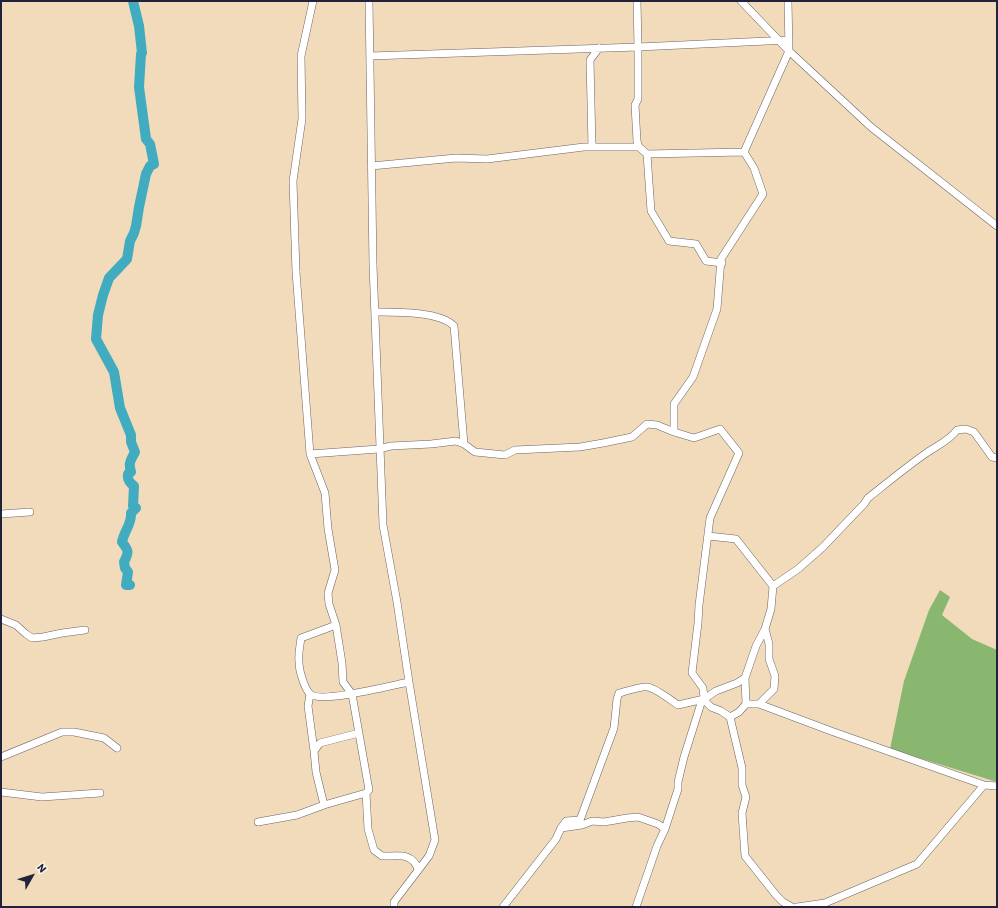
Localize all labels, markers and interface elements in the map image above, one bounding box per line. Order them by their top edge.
north arrow [12,856,52,896]
text: N [34,861,49,875]

